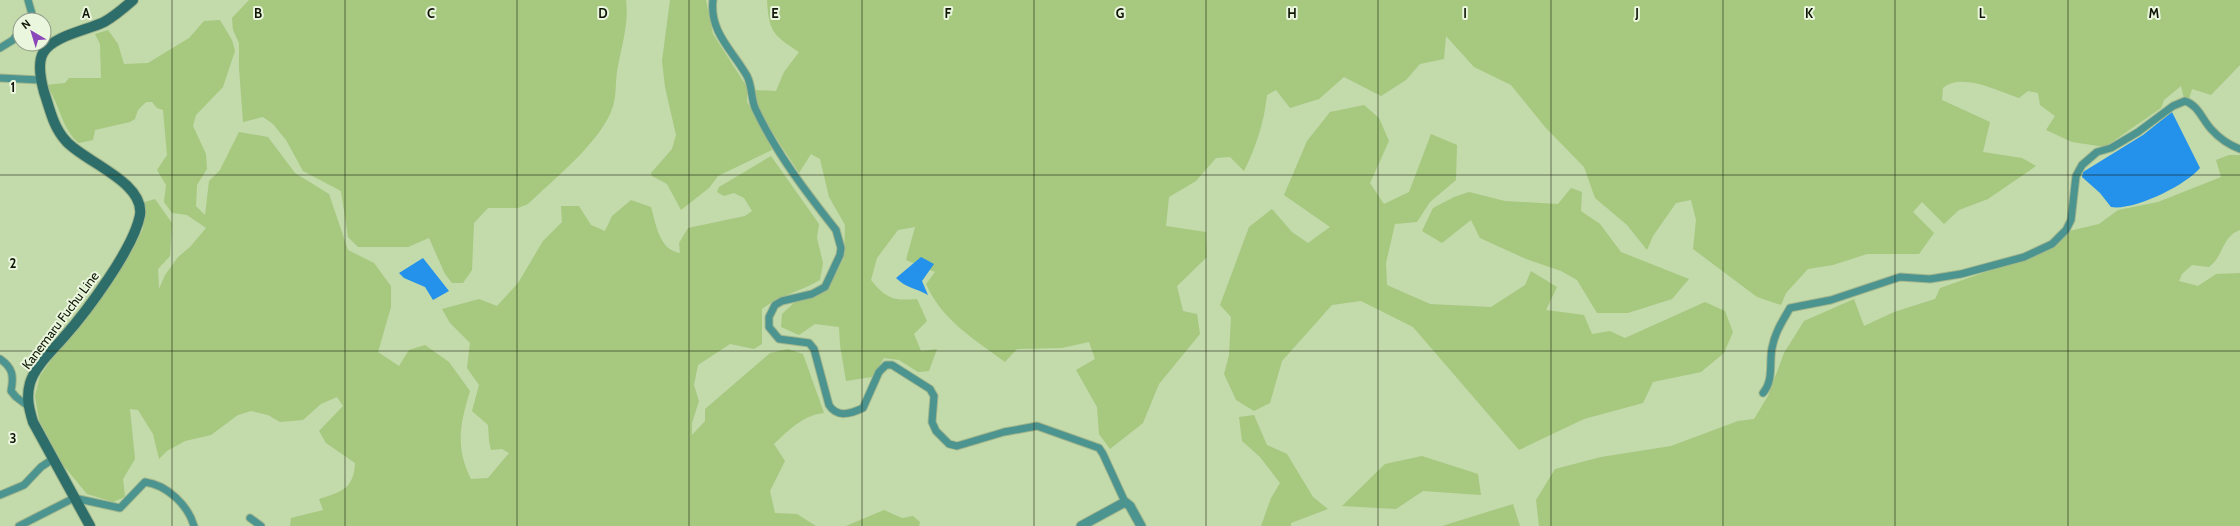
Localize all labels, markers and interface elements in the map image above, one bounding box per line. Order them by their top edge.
text: A [82,5,91,21]
text: B [254,5,262,21]
text: C [427,5,435,21]
text: D [598,5,608,21]
text: E [771,5,779,21]
text: F [945,5,952,21]
text: G [1116,5,1125,21]
text: H [1287,5,1297,21]
text: I [1463,5,1467,21]
text: J [1634,5,1639,21]
text: K [1805,5,1814,21]
text: L [1979,5,1986,21]
text: M [2149,5,2160,21]
north arrow [12,12,52,52]
text: N [18,16,33,32]
text: 1 [11,79,15,95]
text: 2 [10,255,17,271]
street label: Kanemaru Fuchu Line [18,268,102,372]
text: 3 [9,430,17,446]

